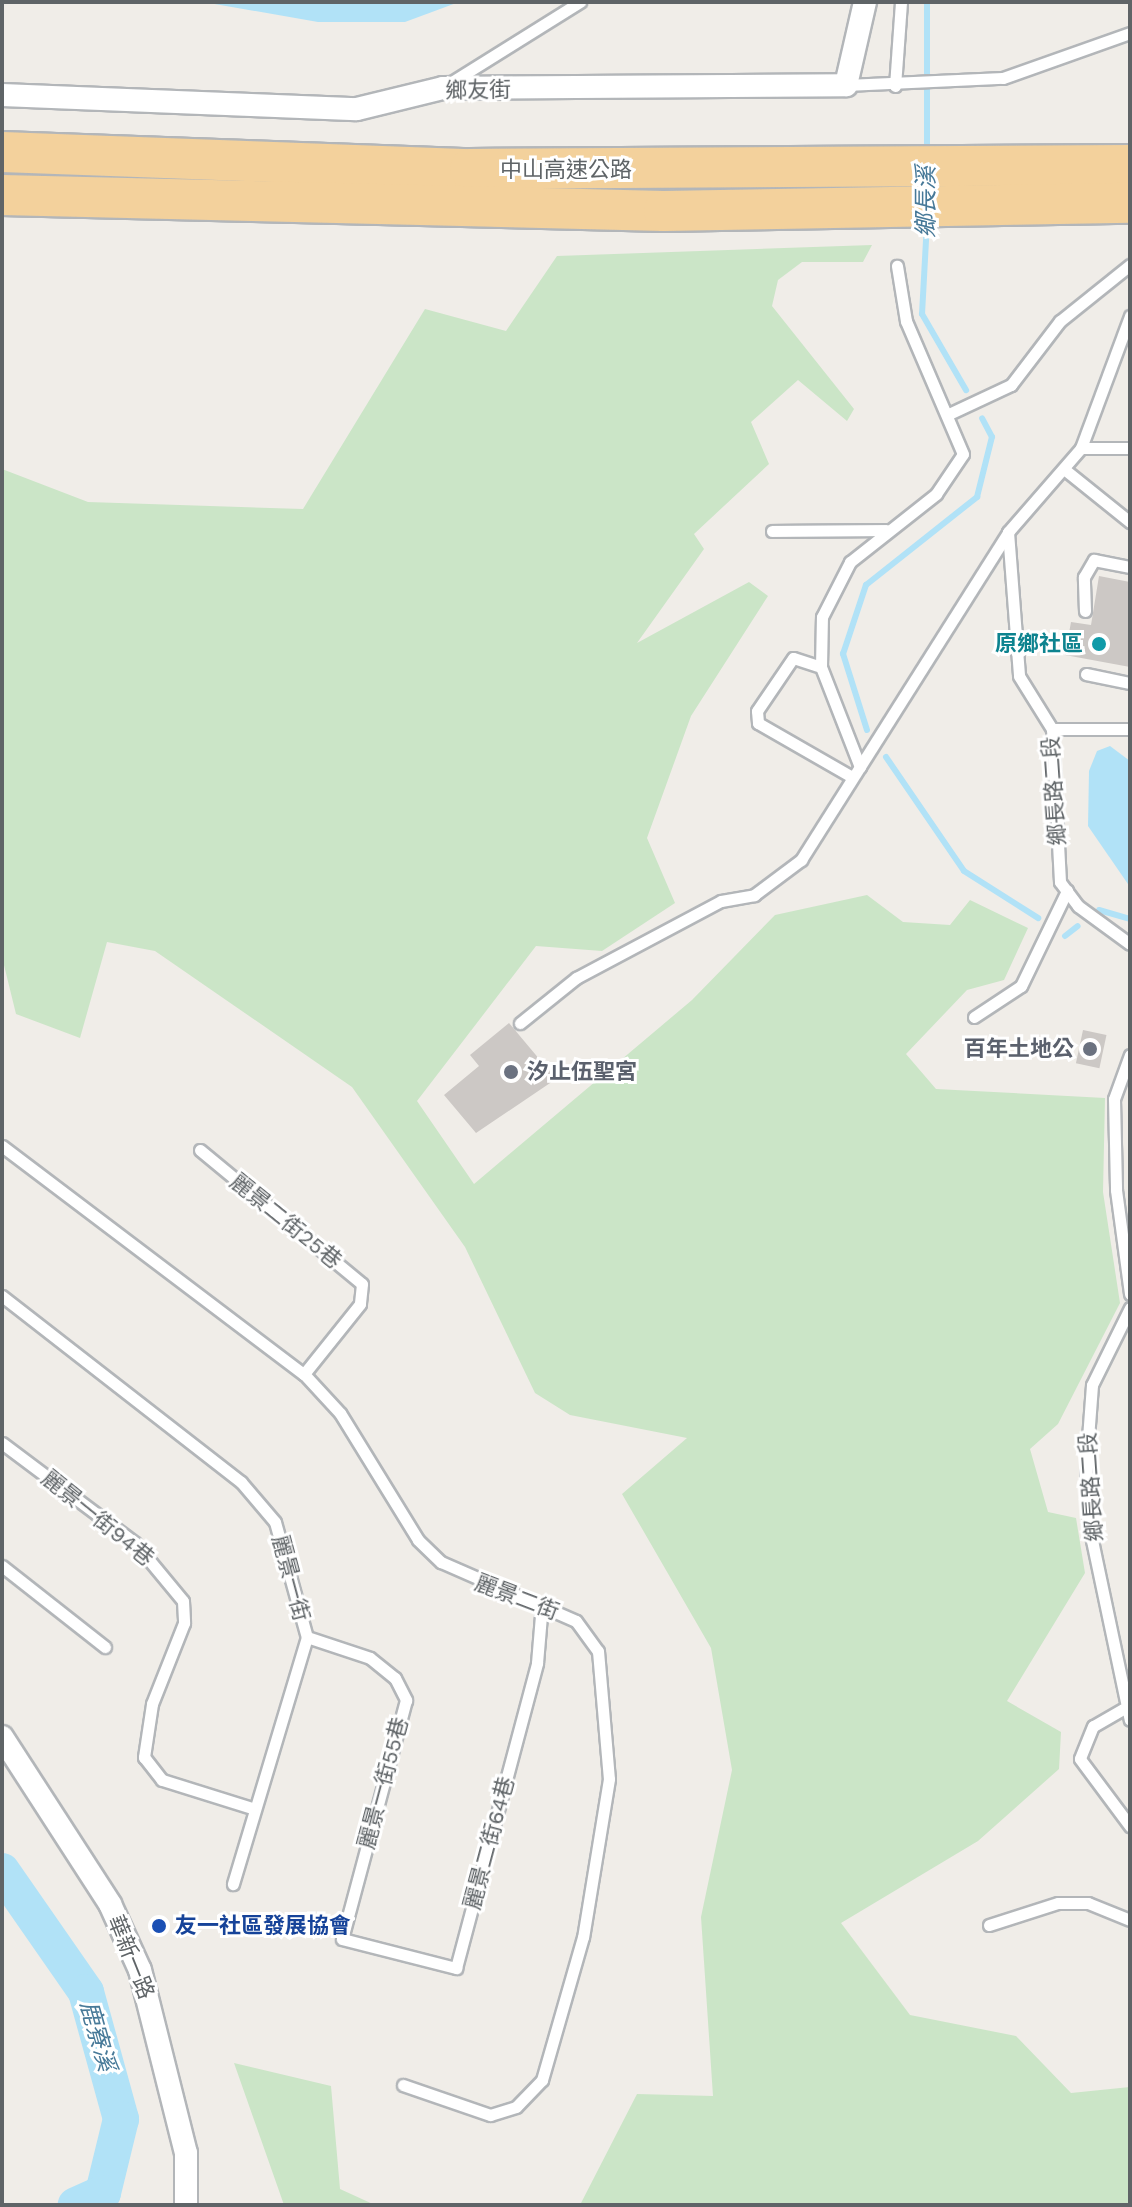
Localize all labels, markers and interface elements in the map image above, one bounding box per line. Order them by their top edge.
street label: 鄉友街 [445,76,511,104]
street label: 中山高速公路 [500,157,632,183]
water label: 鄉長溪 [913,166,941,238]
place label: 原鄉社區 [995,631,1083,657]
marker: 原鄉社區 [1090,635,1108,653]
street label: 鄉長路二段 [1037,735,1071,847]
place label: 百年土地公 [964,1036,1074,1062]
marker: 百年土地公 [1081,1040,1099,1058]
place label: 汐止伍聖宮 [527,1059,637,1085]
marker: 汐止伍聖宮 [502,1063,520,1081]
street label: 麗景二街25巷 [225,1168,347,1274]
street label: 鄉長路二段 [1074,1431,1108,1543]
street label: 麗景一街94巷 [36,1465,160,1571]
street label: 麗景一街 [267,1532,315,1624]
street label: 麗景二街 [471,1569,563,1625]
street label: 麗景一街55巷 [353,1714,413,1852]
street label: 麗景二街64巷 [459,1774,519,1912]
street label: 華新一路 [102,1911,160,2003]
place label: 友一社區發展協會 [175,1913,351,1939]
marker: 友一社區發展協會 [150,1917,168,1935]
water label: 鹿寮溪 [73,1997,121,2075]

